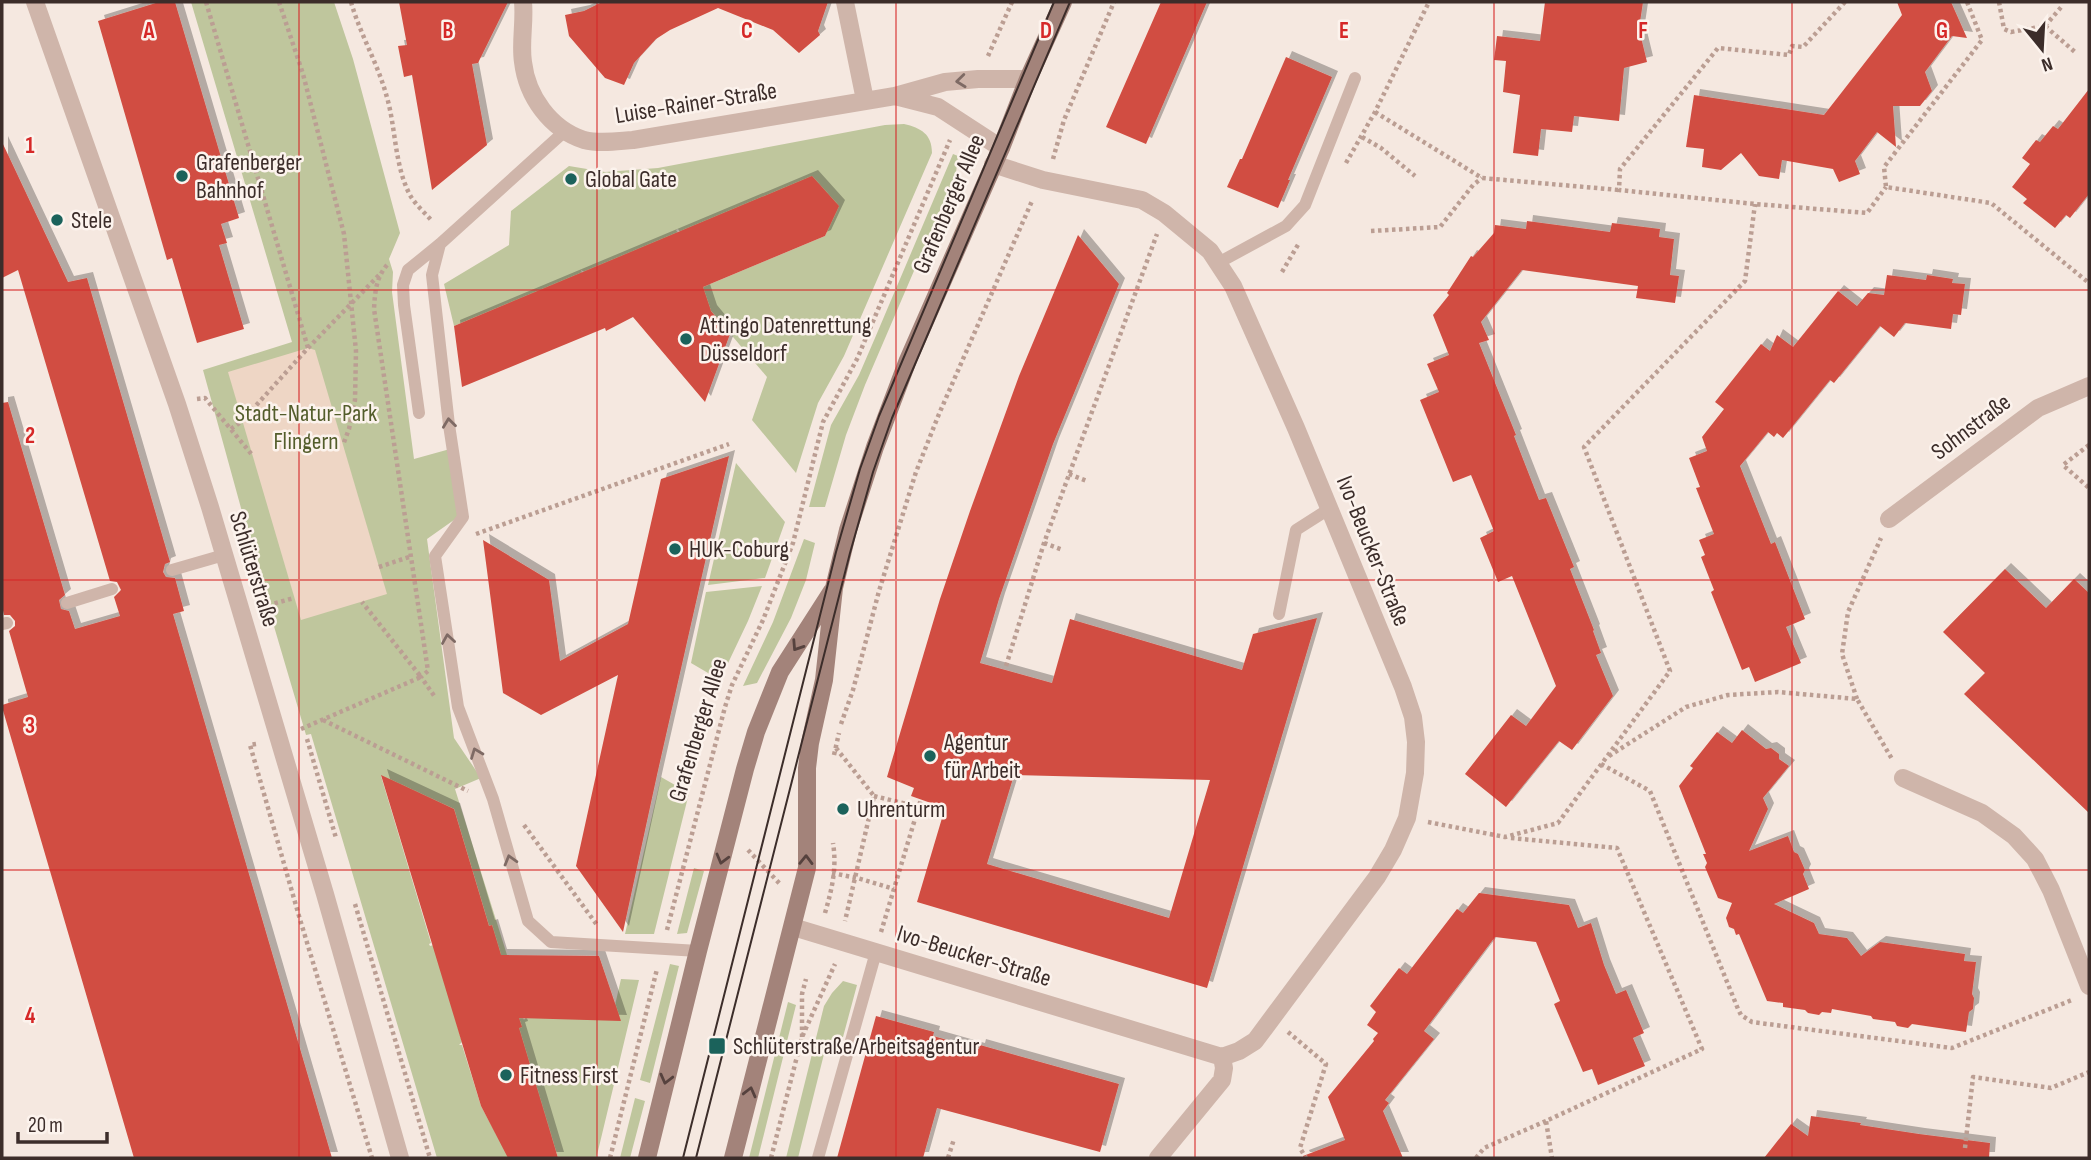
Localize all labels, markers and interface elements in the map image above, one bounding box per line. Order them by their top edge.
north arrow [2007,14,2077,84]
text: A [143,17,156,45]
text: B [443,17,454,45]
text: C [741,17,753,45]
text: D [1040,17,1052,45]
text: E [1339,17,1349,45]
text: F [1638,17,1648,45]
text: G [1936,17,1948,45]
text: N [2038,51,2055,76]
one-way arrow [955,73,967,88]
street label: Luise-Rainer-Straße [613,76,779,130]
street label: Grafenberger Allee [907,130,991,278]
text: 1 [25,132,35,160]
place label: Grafenberger Bahnhof [196,148,302,205]
place label: Global Gate [585,165,677,194]
marker: Grafenberger Bahnhof [174,168,190,184]
marker: Global Gate [563,171,579,187]
place label: Stele [71,206,112,235]
marker: Stele [49,212,65,228]
place label: Attingo Datenrettung Düsseldorf [699,311,871,368]
marker: Attingo Datenrettung Düsseldorf [678,331,694,347]
street label: Sohnstraße [1925,388,2017,466]
park label: Stadt-Natur-Park Flingern [235,399,377,456]
one-way arrow [442,417,457,429]
text: 2 [25,422,35,450]
street label: Ivo-Beucker-Straße [1330,472,1416,630]
street label: Schlüterstraße [223,508,285,630]
place label: HUK-Coburg [689,535,789,564]
marker: HUK-Coburg [667,541,683,557]
one-way arrow [440,633,455,645]
one-way arrow [793,638,806,651]
street label: Grafenberger Allee [662,655,734,805]
text: 3 [25,712,35,740]
place label: Agentur für Arbeit [943,728,1021,785]
one-way arrow [470,747,484,759]
marker: Agentur für Arbeit [922,748,938,764]
place label: Uhrenturm [857,795,945,824]
marker: Uhrenturm [835,801,851,817]
one-way arrow [716,853,730,865]
one-way arrow [504,854,519,866]
one-way arrow [798,854,814,865]
street label: Ivo-Beucker-Straße [893,919,1055,993]
text: 4 [25,1002,36,1030]
place label: Schlüterstraße/Arbeitsagentur [733,1032,980,1061]
marker: Schlüterstraße/Arbeitsagentur [707,1036,727,1056]
place label: Fitness First [520,1061,618,1090]
marker: Fitness First [498,1067,514,1083]
one-way arrow [660,1073,675,1085]
one-way arrow [742,1086,756,1098]
scale bar [18,1100,107,1144]
text: 20 m [28,1113,63,1138]

